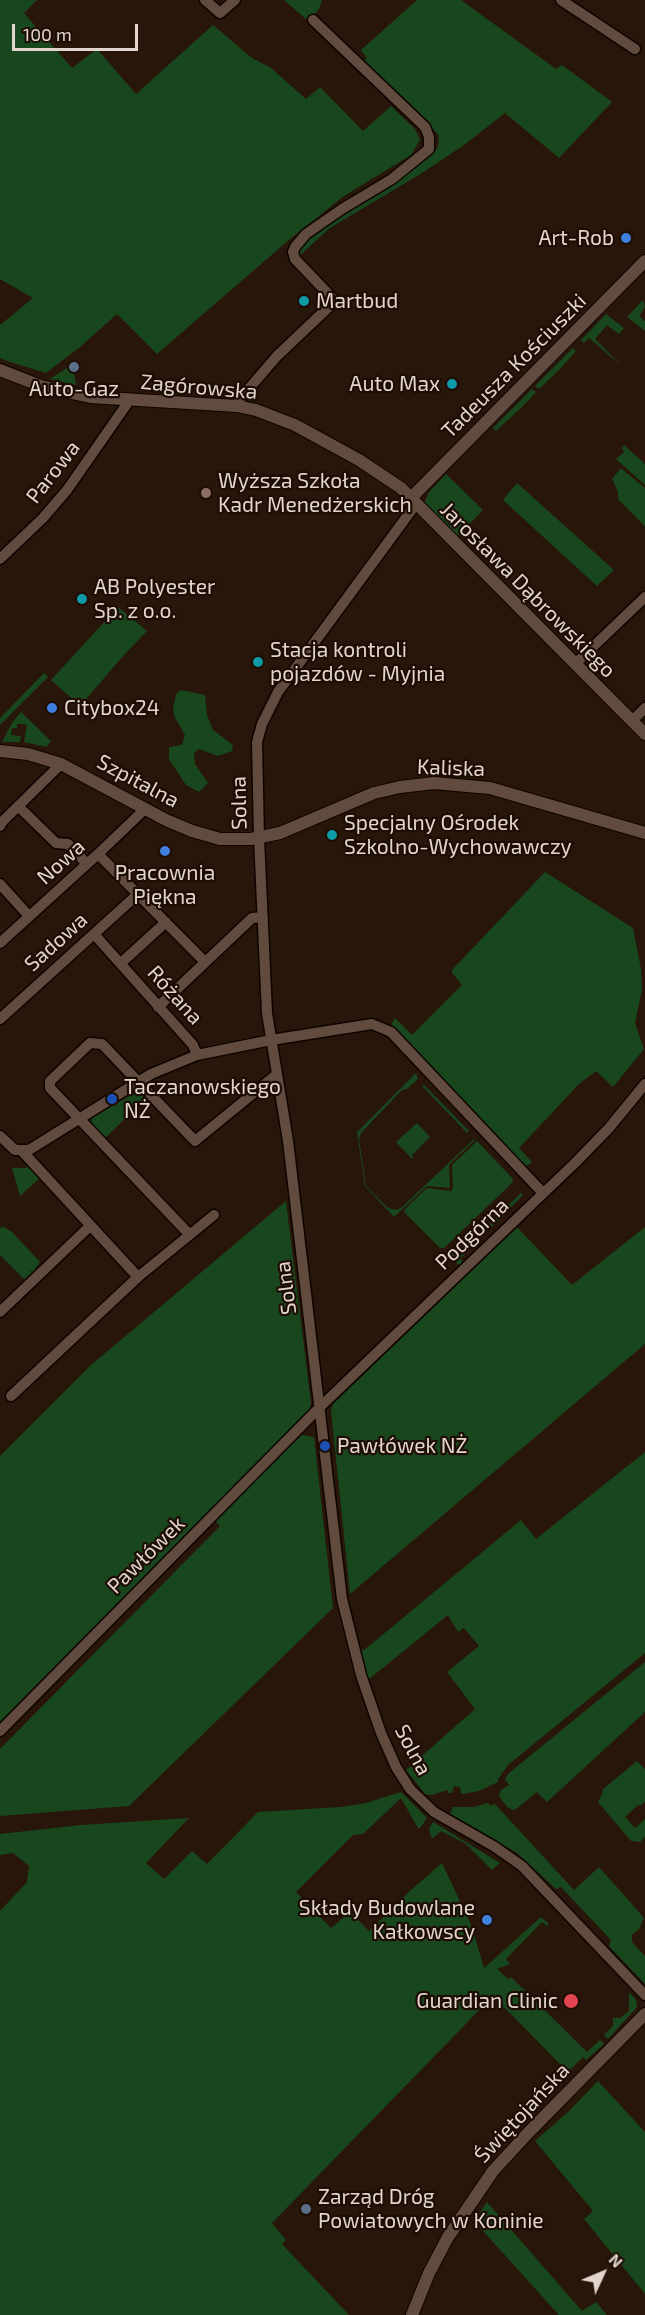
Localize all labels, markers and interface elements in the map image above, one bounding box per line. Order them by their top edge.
scale bar [15,12,141,50]
text: 100 m [23,23,72,45]
place label: Art-Rob [538,225,614,251]
marker: Art-Rob [619,231,633,245]
place label: Martbud [316,288,398,314]
street label: Tadeusza Kościuszki [436,288,592,444]
marker: Martbud [297,294,311,308]
marker: Auto-Gaz [67,360,81,374]
street label: Zagórowska [140,369,258,405]
place label: Auto Max [349,371,440,397]
place label: Auto-Gaz [29,376,119,402]
marker: Auto Max [445,377,459,391]
street label: Parowa [21,436,85,508]
place label: Wyższa Szkoła Kadr Menedżerskich [218,468,412,518]
marker: Wyższa Szkoła Kadr Menedżerskich [199,486,213,500]
street label: Jarosława Dąbrowskiego [435,497,621,683]
place label: AB Polyester Sp. z o.o. [94,574,215,624]
marker: AB Polyester Sp. z o.o. [75,592,89,606]
place label: Stacja kontroli pojazdów - Myjnia [270,637,445,687]
marker: Stacja kontroli pojazdów - Myjnia [251,655,265,669]
place label: Citybox24 [64,695,160,721]
marker: Citybox24 [45,701,59,715]
street label: Szpitalna [93,749,183,813]
street label: Kaliska [416,754,486,782]
street label: Solna [226,776,252,830]
place label: Specjalny Ośrodek Szkolno-Wychowawczy [344,810,572,860]
marker: Specjalny Ośrodek Szkolno-Wychowawczy [325,828,339,842]
street label: Nowa [32,834,90,890]
marker: Pracownia Piękna [158,844,172,858]
place label: Pracownia Piękna [115,860,215,910]
street label: Sadowa [19,907,93,977]
street label: Różana [142,960,208,1030]
place label: Taczanowskiego NŻ [124,1074,281,1124]
marker: Taczanowskiego NŻ [105,1092,119,1106]
street label: Podgórna [430,1193,514,1275]
street label: Solna [270,1260,302,1316]
place label: Pawłówek NŻ [337,1433,467,1459]
marker: Pawłówek NŻ [318,1439,332,1453]
street label: Pawłówek [102,1511,190,1599]
street label: Solna [389,1720,437,1780]
place label: Składy Budowlane Kałkowscy [299,1895,475,1945]
marker: Składy Budowlane Kałkowscy [480,1913,494,1927]
place label: Guardian Clinic [416,1988,558,2014]
marker: Guardian Clinic [562,1992,580,2010]
street label: Świętojańska [469,2058,575,2168]
place label: Zarząd Dróg Powiatowych w Koninie [318,2184,544,2234]
marker: Zarząd Dróg Powiatowych w Koninie [299,2202,313,2216]
north arrow [573,2243,633,2303]
text: N [605,2249,627,2271]

